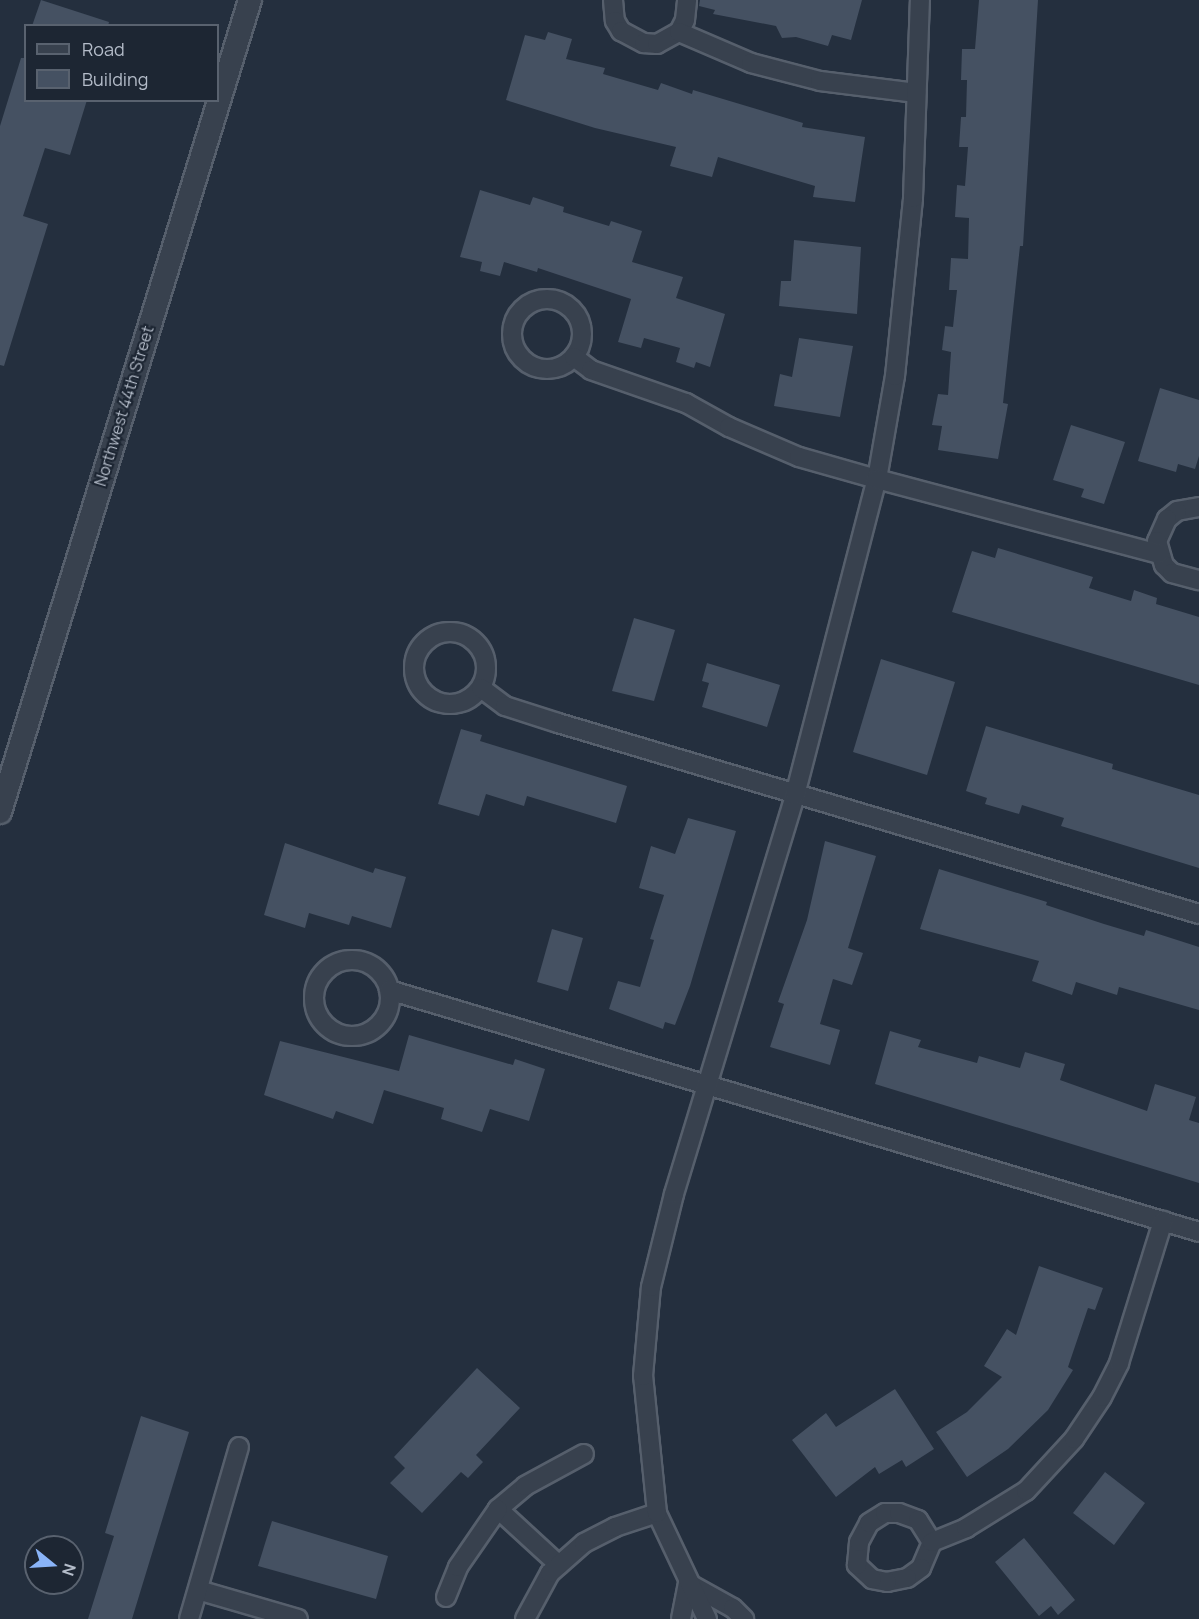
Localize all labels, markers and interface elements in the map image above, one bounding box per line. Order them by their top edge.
legend [24,24,219,102]
text: Road [82,37,125,61]
text: Building [82,67,148,91]
street label: Northwest 44th Street [90,324,158,488]
north arrow [24,1535,84,1595]
text: N [57,1561,81,1579]

